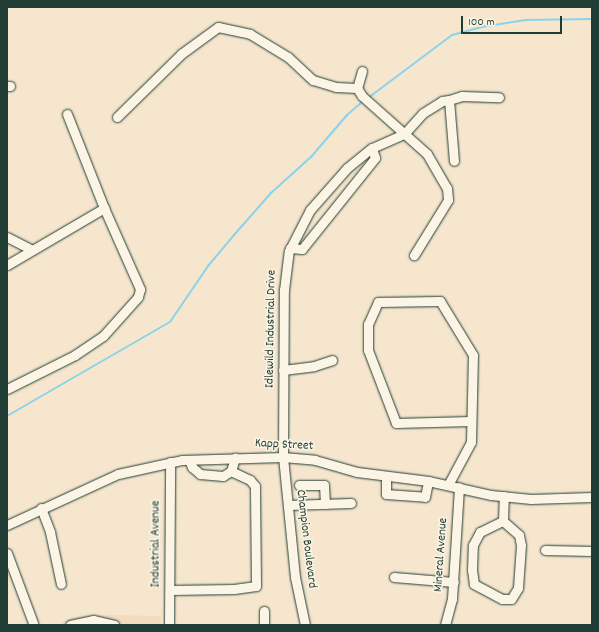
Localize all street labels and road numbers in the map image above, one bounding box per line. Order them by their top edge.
street label: Idlewild Industrial Drive [263,270,281,388]
street label: Kapp Street [254,437,314,455]
street label: Champion Boulevard [291,489,319,589]
street label: Industrial Avenue [149,501,165,587]
street label: Mineral Avenue [432,517,452,593]

